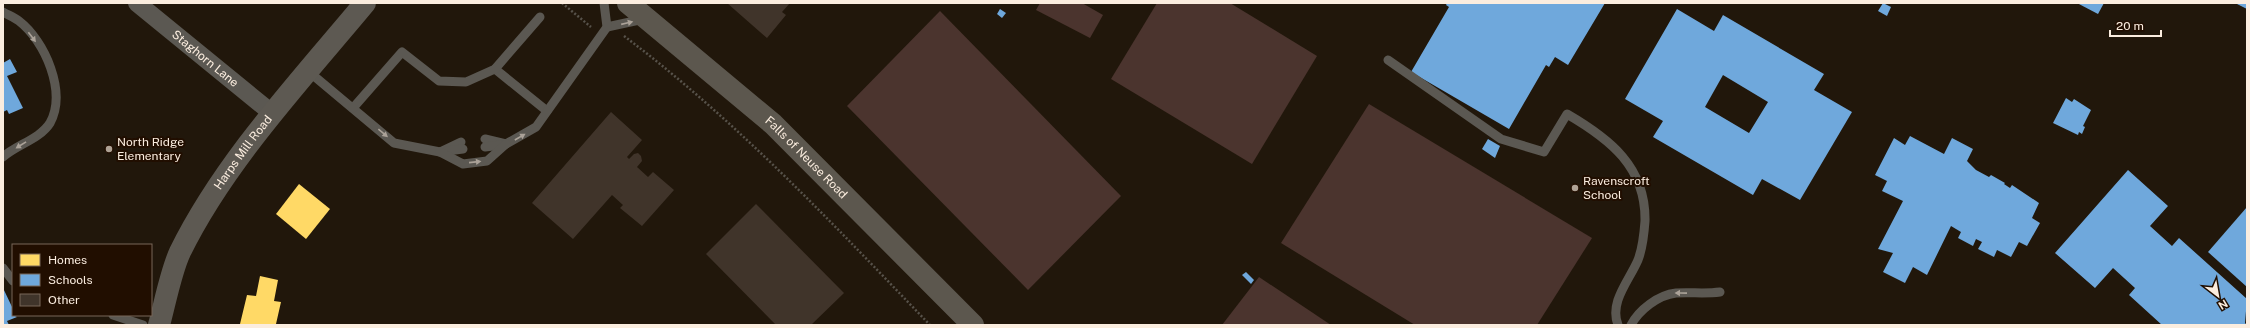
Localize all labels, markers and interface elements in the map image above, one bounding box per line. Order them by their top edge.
scale bar [2110,12,2161,38]
one-way arrow [621,19,633,25]
text: 20 m [2116,19,2144,33]
street label: Staghorn Lane [169,27,242,90]
one-way arrow [28,31,36,42]
street label: Harps Mill Road [211,113,275,192]
street label: Falls of Neuse Road [762,113,850,202]
one-way arrow [377,129,388,138]
one-way arrow [514,134,526,140]
place label: North Ridge Elementary [117,135,184,163]
one-way arrow [16,141,26,149]
marker: North Ridge Elementary [104,144,114,154]
one-way arrow [469,159,481,166]
place label: Ravenscroft School [1583,174,1650,202]
marker: Ravenscroft School [1570,183,1580,193]
legend [12,244,152,316]
text: Homes [48,253,87,267]
text: Schools [48,273,93,287]
north arrow [2198,276,2238,316]
one-way arrow [1674,290,1687,296]
text: Other [48,293,80,307]
text: N [2216,297,2230,312]

